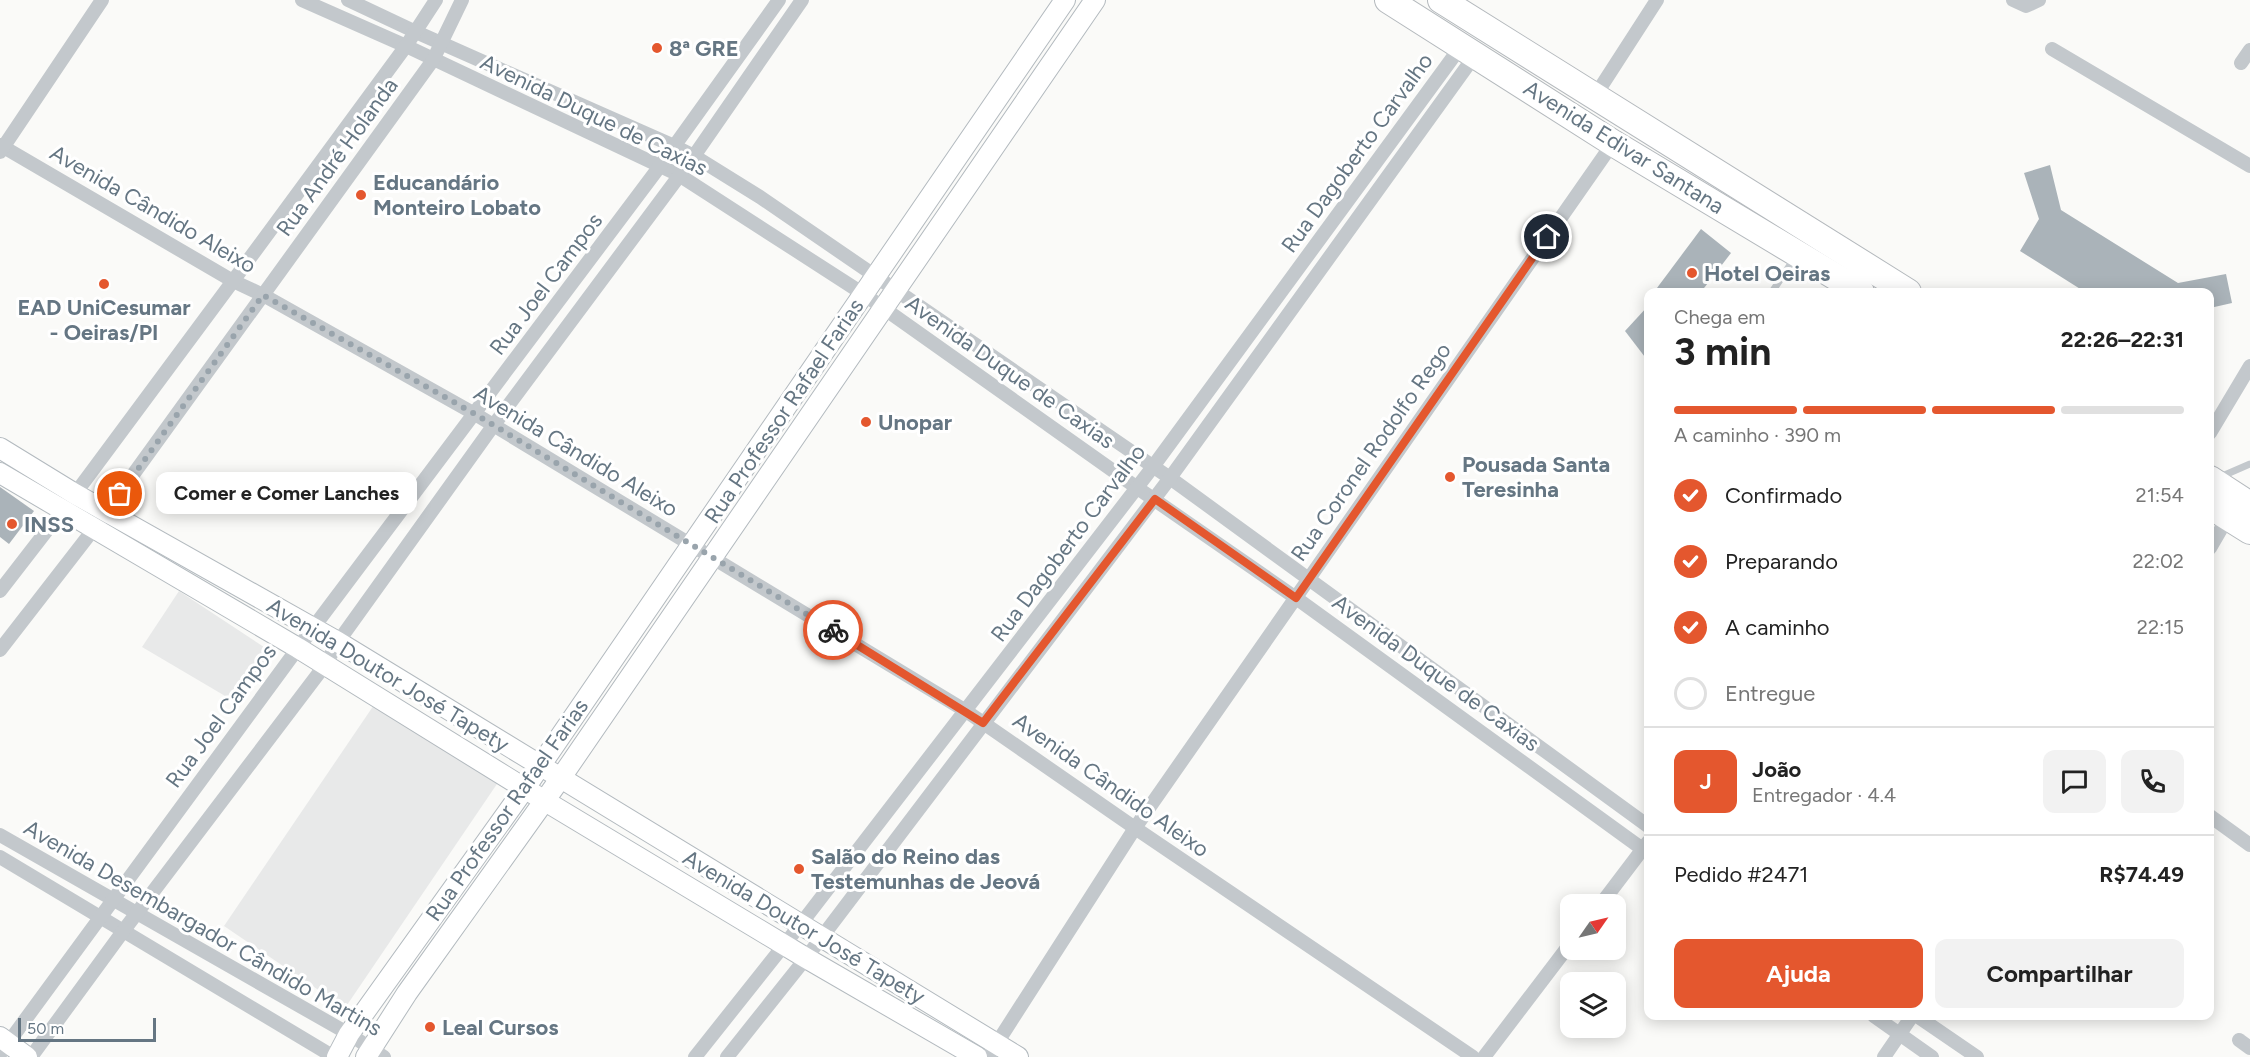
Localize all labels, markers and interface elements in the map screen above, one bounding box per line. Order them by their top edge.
place label: 8ª GRE [669,35,739,62]
marker: 8ª GRE [650,41,664,55]
street label: Avenida Duque de Caxias [476,48,712,182]
street label: Rua Dagoberto Carvalho [1275,48,1439,258]
street label: Rua André Holanda [270,72,404,242]
street label: Avenida Edivar Santana [1519,74,1729,220]
street label: Avenida Cândido Aleixo [45,139,261,279]
place label: Educandário Monteiro Lobato [373,169,541,221]
marker: Educandário Monteiro Lobato [354,188,368,202]
street label: Rua Joel Campos [484,208,608,360]
pin [1521,211,1572,262]
icon: home [1530,220,1563,253]
place label: Hotel Oeiras [1704,260,1830,287]
marker: Hotel Oeiras [1685,266,1699,280]
marker: EAD UniCesumar - Oeiras/PI [97,277,111,291]
street label: Avenida Duque de Caxias [900,290,1120,454]
street label: Rua Professor Rafael Farias [699,293,869,529]
place label: EAD UniCesumar - Oeiras/PI [17,294,191,346]
text: Chega em [1674,305,1765,329]
text: 22:26–22:31 [2061,326,2184,353]
text: 3 min [1674,328,1771,375]
street label: Rua Coronel Rodolfo Rego [1285,337,1457,567]
street label: Avenida Cândido Aleixo [469,379,683,523]
place label: Unopar [878,409,953,436]
marker: Unopar [859,415,873,429]
text: A caminho · 390 m [1674,423,1841,447]
street label: Rua Dagoberto Carvalho [985,439,1151,647]
place label: Pousada Santa Teresinha [1462,451,1610,503]
pin [94,468,145,519]
marker: Pousada Santa Teresinha [1443,470,1457,484]
callout: Comer e Comer Lanches [156,473,417,515]
icon: bag [103,477,136,510]
icon: check [1674,479,1707,512]
text: Comer e Comer Lanches [174,481,399,505]
text: Confirmado [1725,482,1842,509]
text: 21:54 [2136,483,2184,507]
place label: INSS [24,511,74,538]
marker: INSS [5,517,19,531]
icon: check [1674,545,1707,578]
text: Preparando [1725,548,1838,575]
text: 22:02 [2133,549,2184,573]
street label: Avenida Duque de Caxias [1327,589,1545,757]
street label: Avenida Doutor José Tapety [262,592,514,758]
courier [803,600,863,660]
icon: check [1674,611,1707,644]
icon: bike [817,614,850,647]
text: A caminho [1725,614,1830,641]
text: 22:15 [2137,615,2184,639]
street label: Rua Joel Campos [160,639,282,793]
text: Entregue [1725,680,1815,707]
street label: Rua Professor Rafael Farias [420,694,594,926]
street label: Avenida Cândido Aleixo [1008,707,1214,863]
button: chat [2043,750,2106,813]
button: phone [2121,750,2184,813]
text: João [1752,756,1801,783]
text: J [1699,768,1712,795]
text: Entregador · 4.4 [1752,783,1896,807]
street label: Avenida Desembargador Cândido Martins [19,814,387,1042]
place label: Salão do Reino das Testemunhas de Jeová [811,843,1040,895]
street label: Avenida Doutor José Tapety [678,844,930,1010]
text: Pedido #2471 [1674,861,1808,888]
text: R$74.49 [2099,861,2184,888]
marker: Salão do Reino das Testemunhas de Jeová [792,862,806,876]
north arrow [1560,894,1626,960]
map controls [1560,894,1626,1038]
button: Ajuda [1674,939,1923,1008]
button: Compartilhar [1935,939,2184,1008]
button: layers [1560,972,1626,1038]
place label: Leal Cursos [442,1014,558,1041]
scale bar [18,1015,156,1042]
text: 50 m [27,1019,64,1038]
marker: Leal Cursos [423,1020,437,1034]

